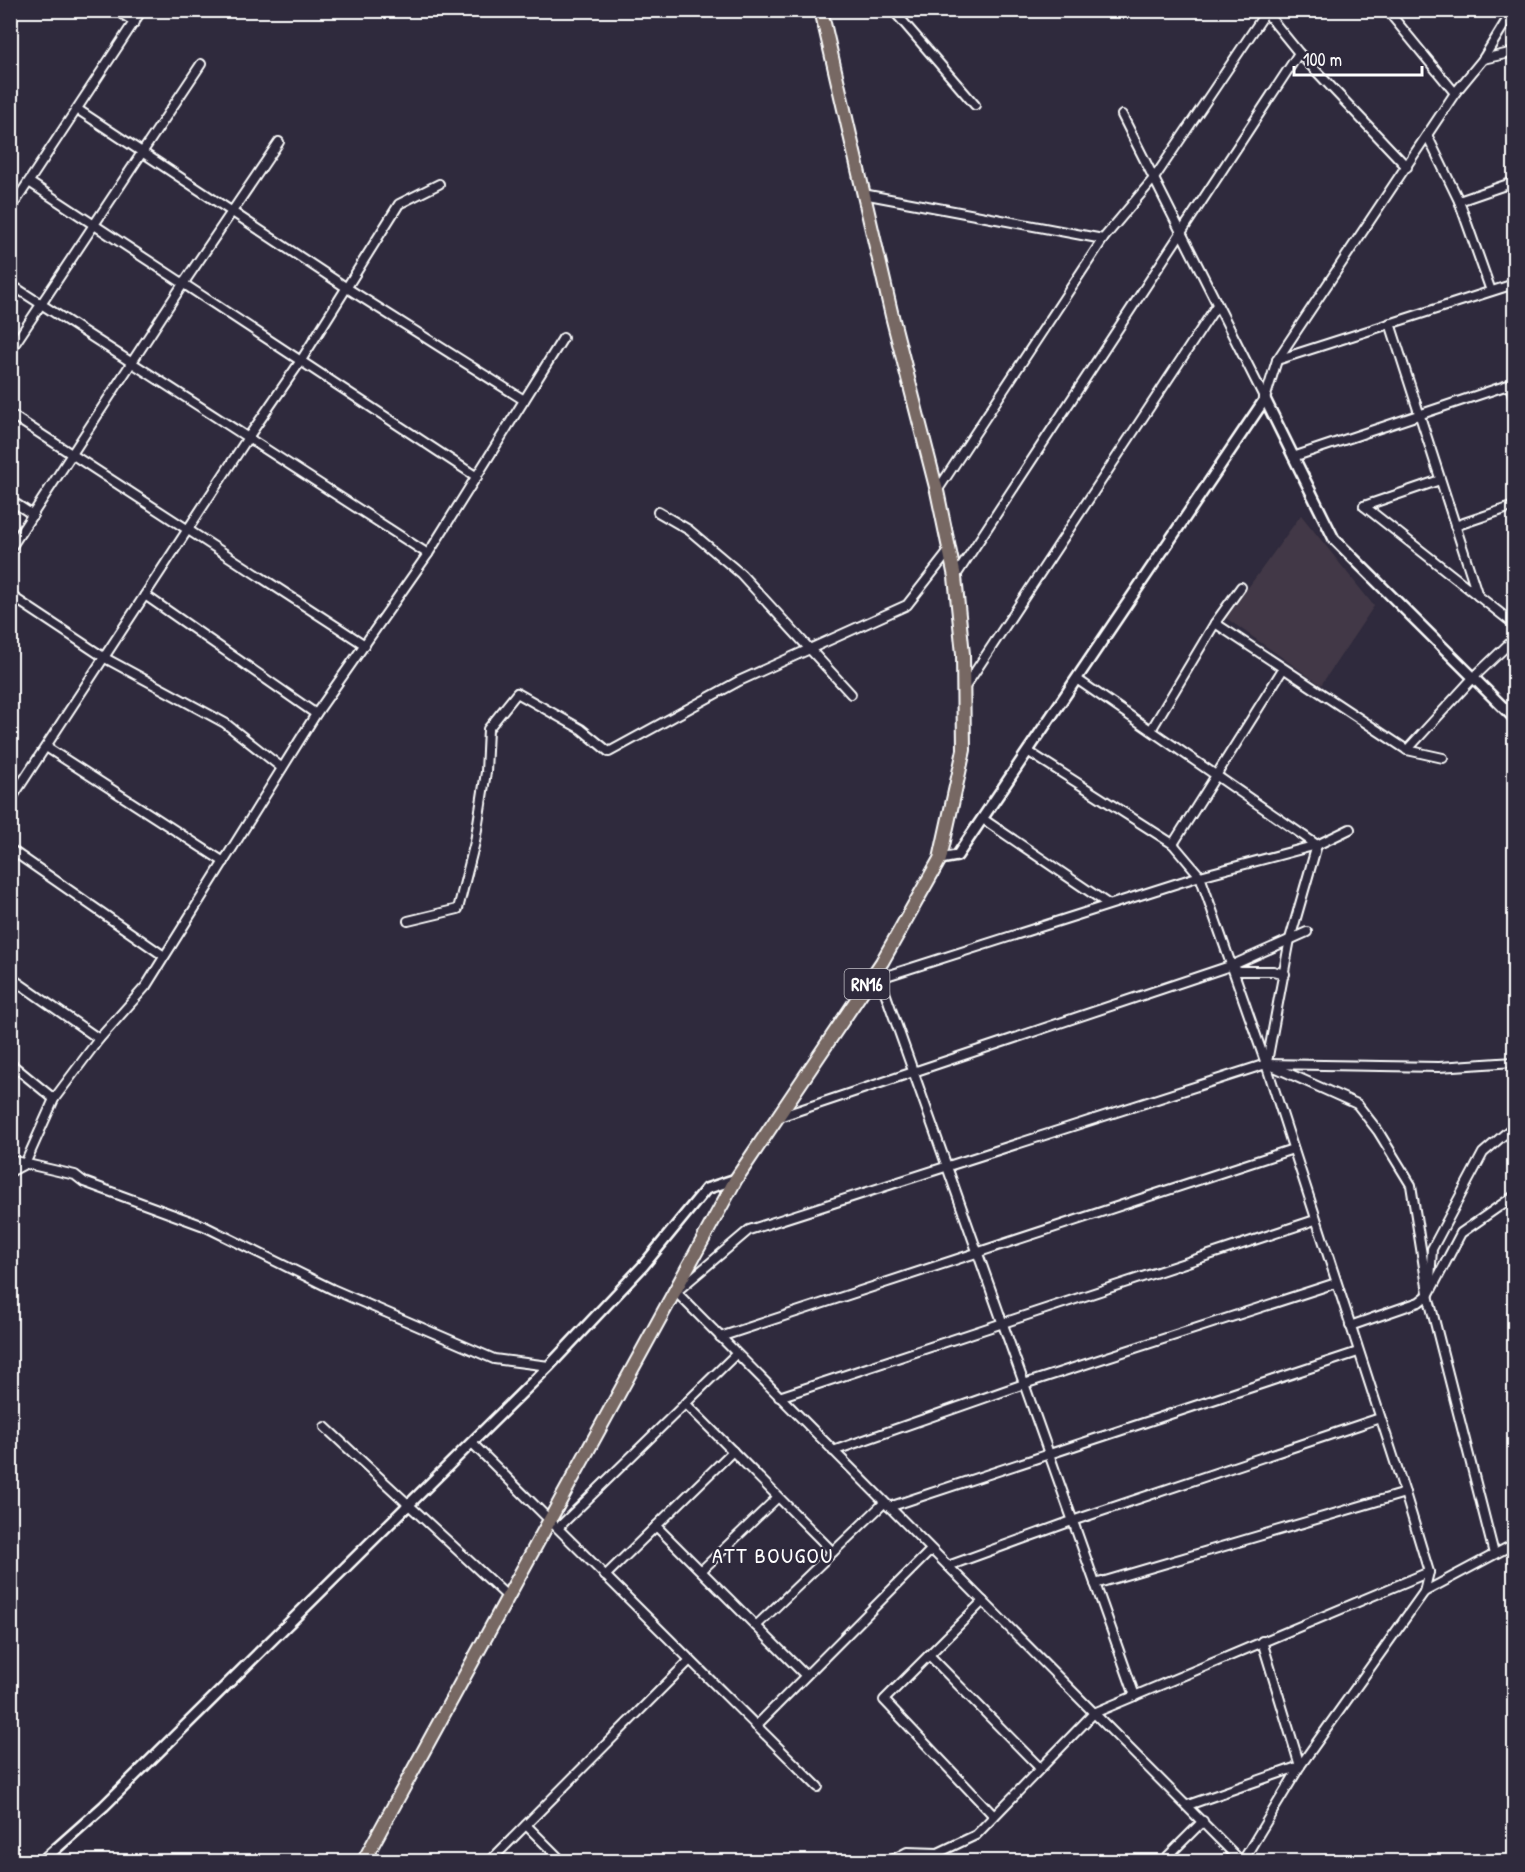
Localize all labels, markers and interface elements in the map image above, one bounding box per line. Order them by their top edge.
scale bar [1294,39,1422,77]
text: 100 m [1303,47,1342,72]
road number: RN16 [844,969,890,999]
district label: ATT BOUGOU [712,1540,834,1570]

